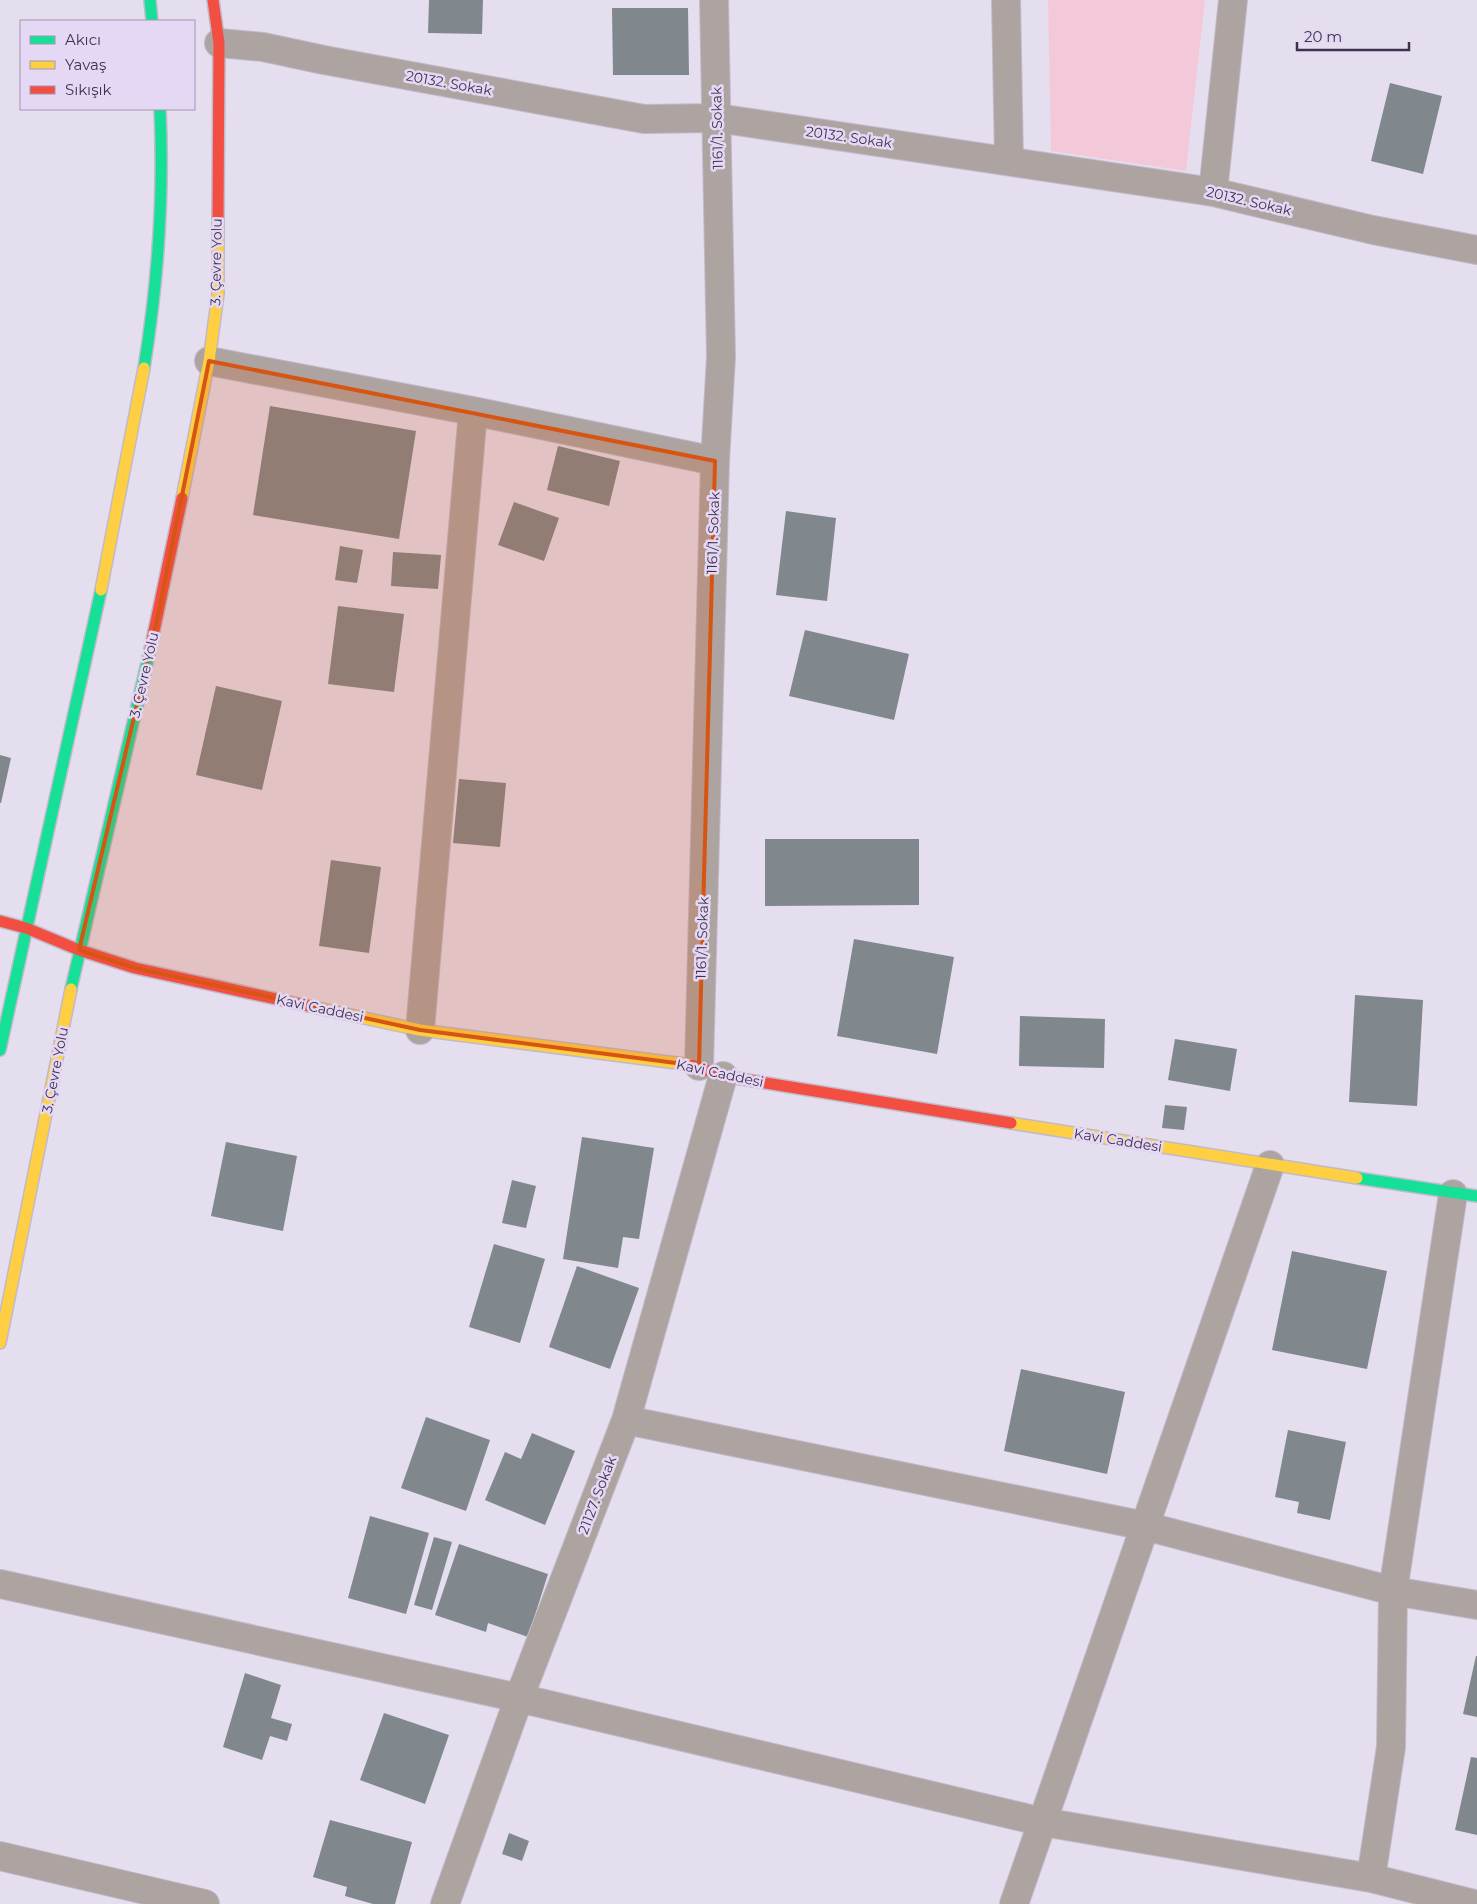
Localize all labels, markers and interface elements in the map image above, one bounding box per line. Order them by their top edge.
legend [20,20,195,110]
scale bar [1297,20,1410,52]
text: 20 m [1304,27,1342,46]
text: Akıcı [65,30,101,49]
text: Yavaş [65,55,106,74]
street label: 20132. Sokak [405,67,494,100]
text: Sıkışık [65,80,112,99]
street label: 1161/1. Sokak [707,86,727,170]
street label: 20132. Sokak [805,122,894,152]
street label: 20132. Sokak [1205,182,1294,220]
street label: 3. Çevre Yolu [206,218,226,306]
street label: 1161/1. Sokak [703,491,723,575]
street label: 3. Çevre Yolu [125,630,163,720]
street label: 1161/1. Sokak [692,896,712,980]
street label: Kavi Caddesi [275,990,365,1026]
street label: 3. Çevre Yolu [38,1025,72,1115]
street label: Kavi Caddesi [675,1055,765,1091]
street label: Kavi Caddesi [1073,1124,1163,1156]
street label: 21127. Sokak [574,1453,620,1537]

